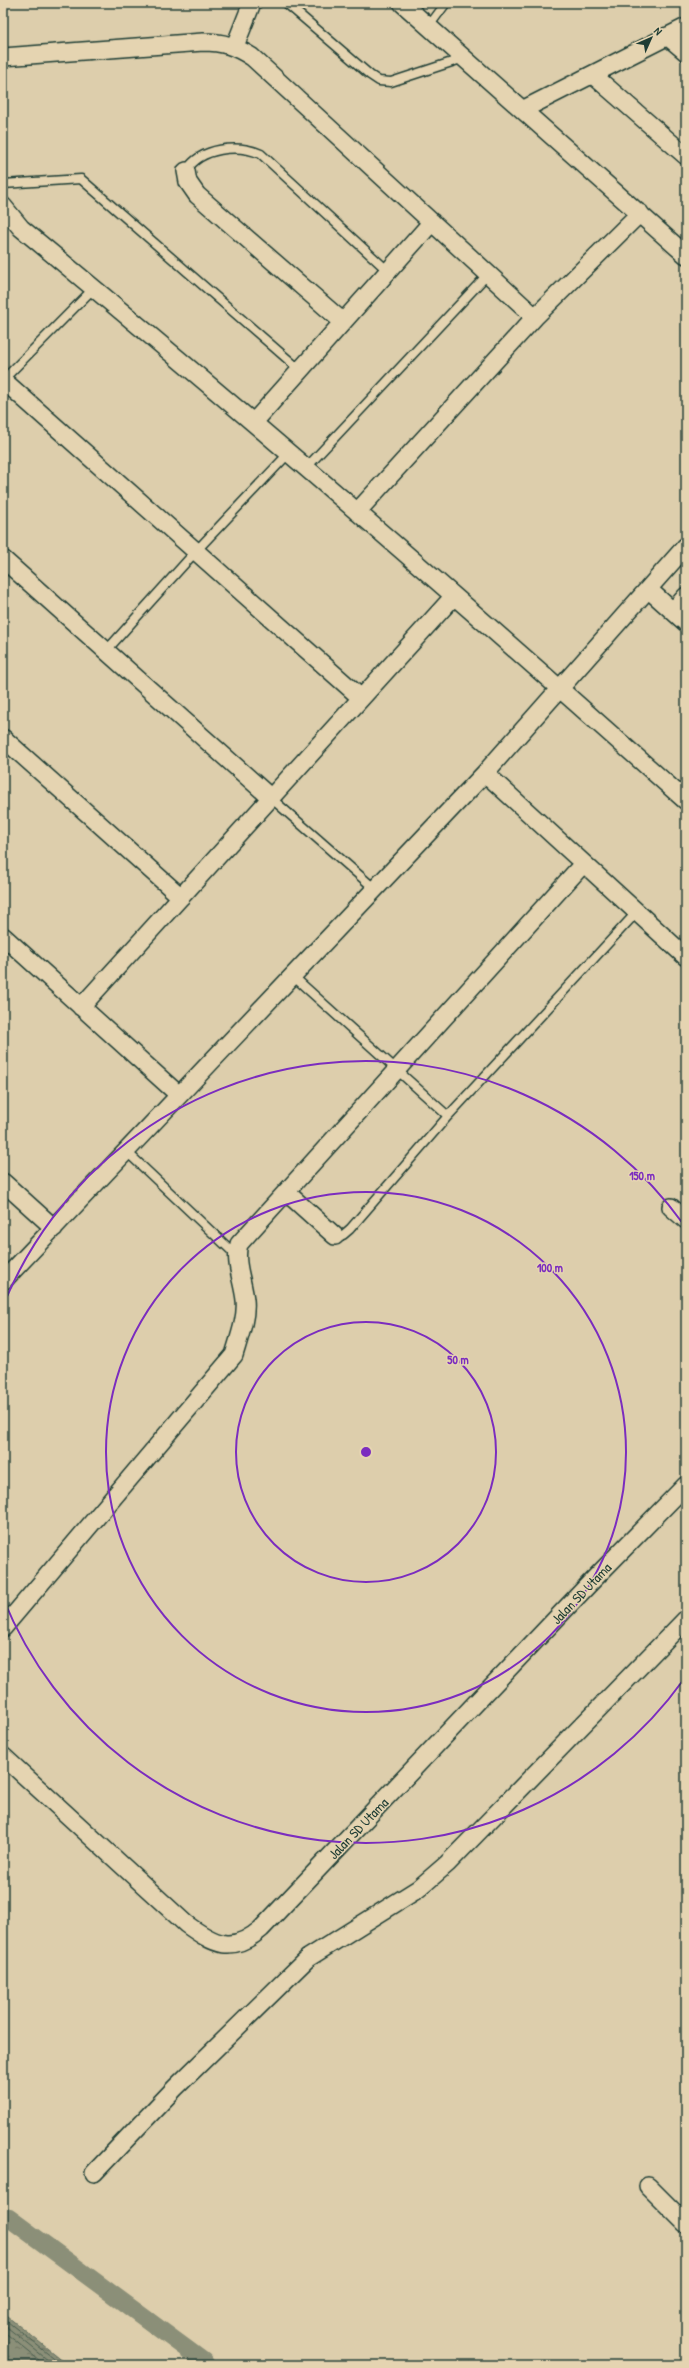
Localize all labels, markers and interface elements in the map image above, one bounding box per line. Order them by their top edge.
north arrow [631,18,671,58]
text: N [651,24,665,38]
text: 150 m [629,1167,655,1184]
text: 100 m [537,1259,563,1276]
text: 50 m [447,1351,469,1368]
centre of rings [359,1445,373,1459]
street label: Jalan SD Utama [547,1558,616,1628]
street label: Jalan SD Utama [324,1793,393,1863]

